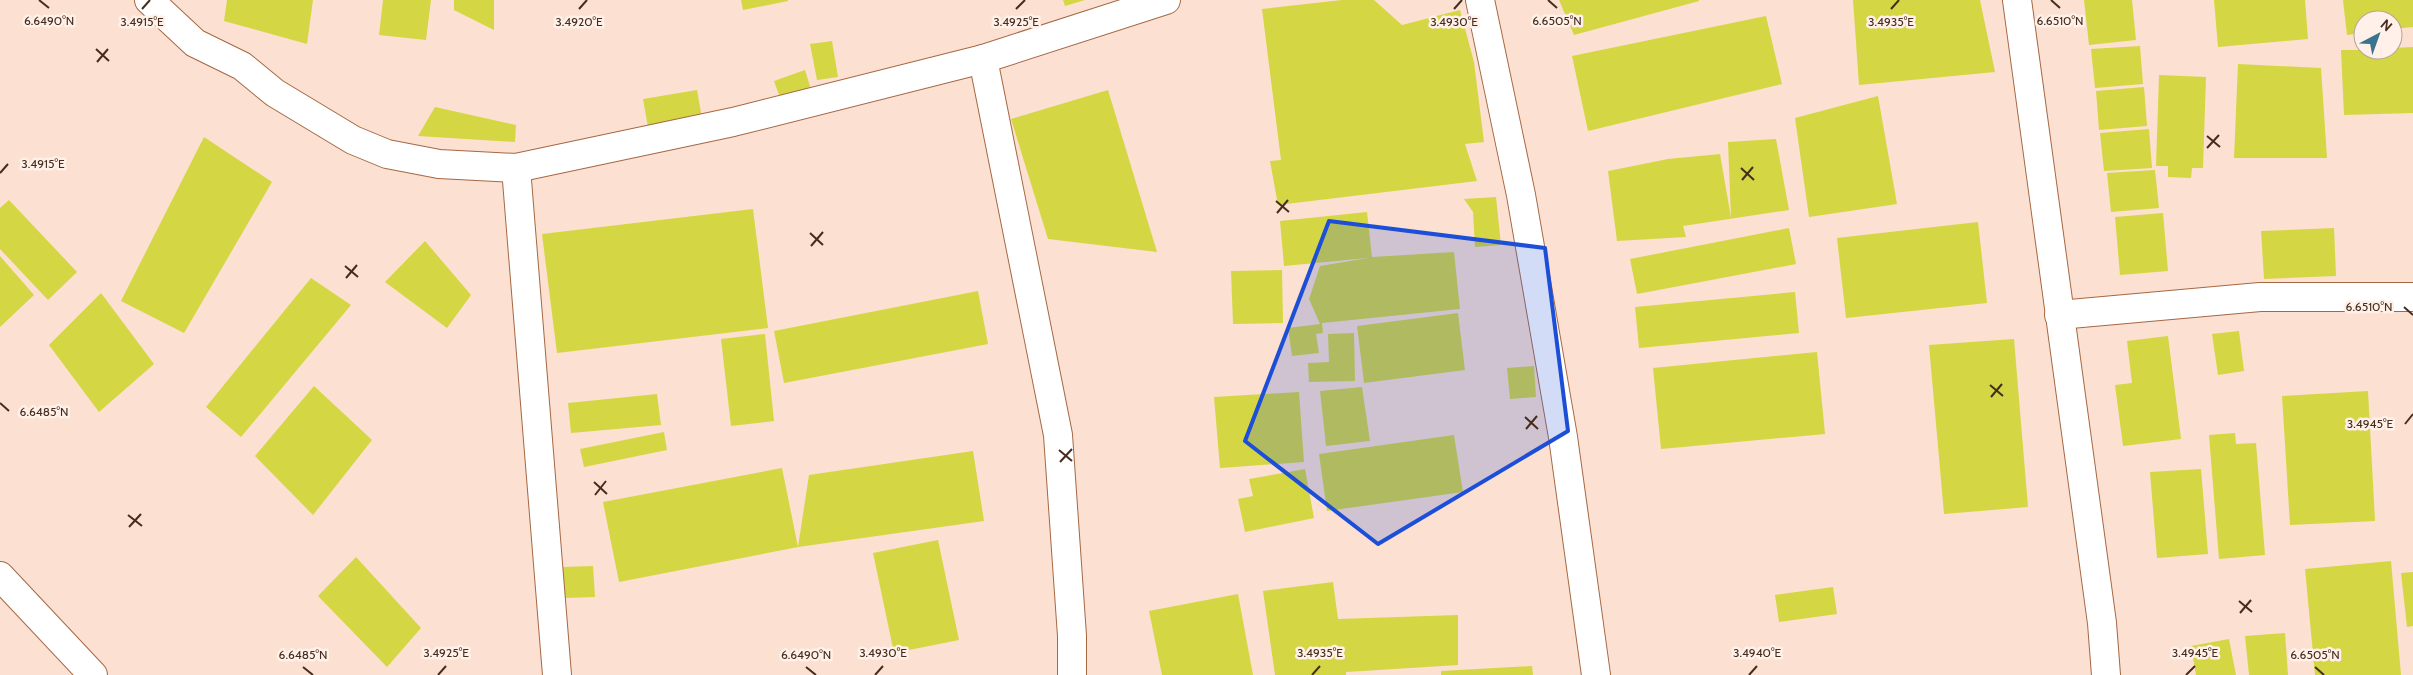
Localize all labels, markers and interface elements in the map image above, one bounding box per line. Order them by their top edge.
north arrow [2353,10,2403,60]
text: 6.6490°N [24,13,74,28]
text: 6.6505°N [1532,13,1582,28]
text: 6.6510°N [2037,13,2083,28]
text: 3.4915°E [120,14,164,29]
text: 3.4920°E [555,14,603,29]
text: 3.4925°E [993,14,1039,29]
text: 3.4930°E [1430,14,1478,29]
text: 3.4935°E [1868,14,1914,29]
text: N [2377,15,2396,35]
text: 3.4915°E [21,156,65,171]
text: 6.6510°N [2346,299,2392,314]
text: 6.6485°N [20,404,68,419]
text: 3.4945°E [2347,416,2394,431]
text: 3.4925°E [423,645,469,660]
text: 3.4930°E [859,645,907,660]
text: 3.4935°E [1297,645,1343,660]
text: 3.4940°E [1733,645,1781,660]
text: 3.4945°E [2172,645,2219,660]
text: 6.6485°N [279,647,327,662]
text: 6.6490°N [781,647,831,662]
text: 6.6505°N [2290,647,2340,662]

